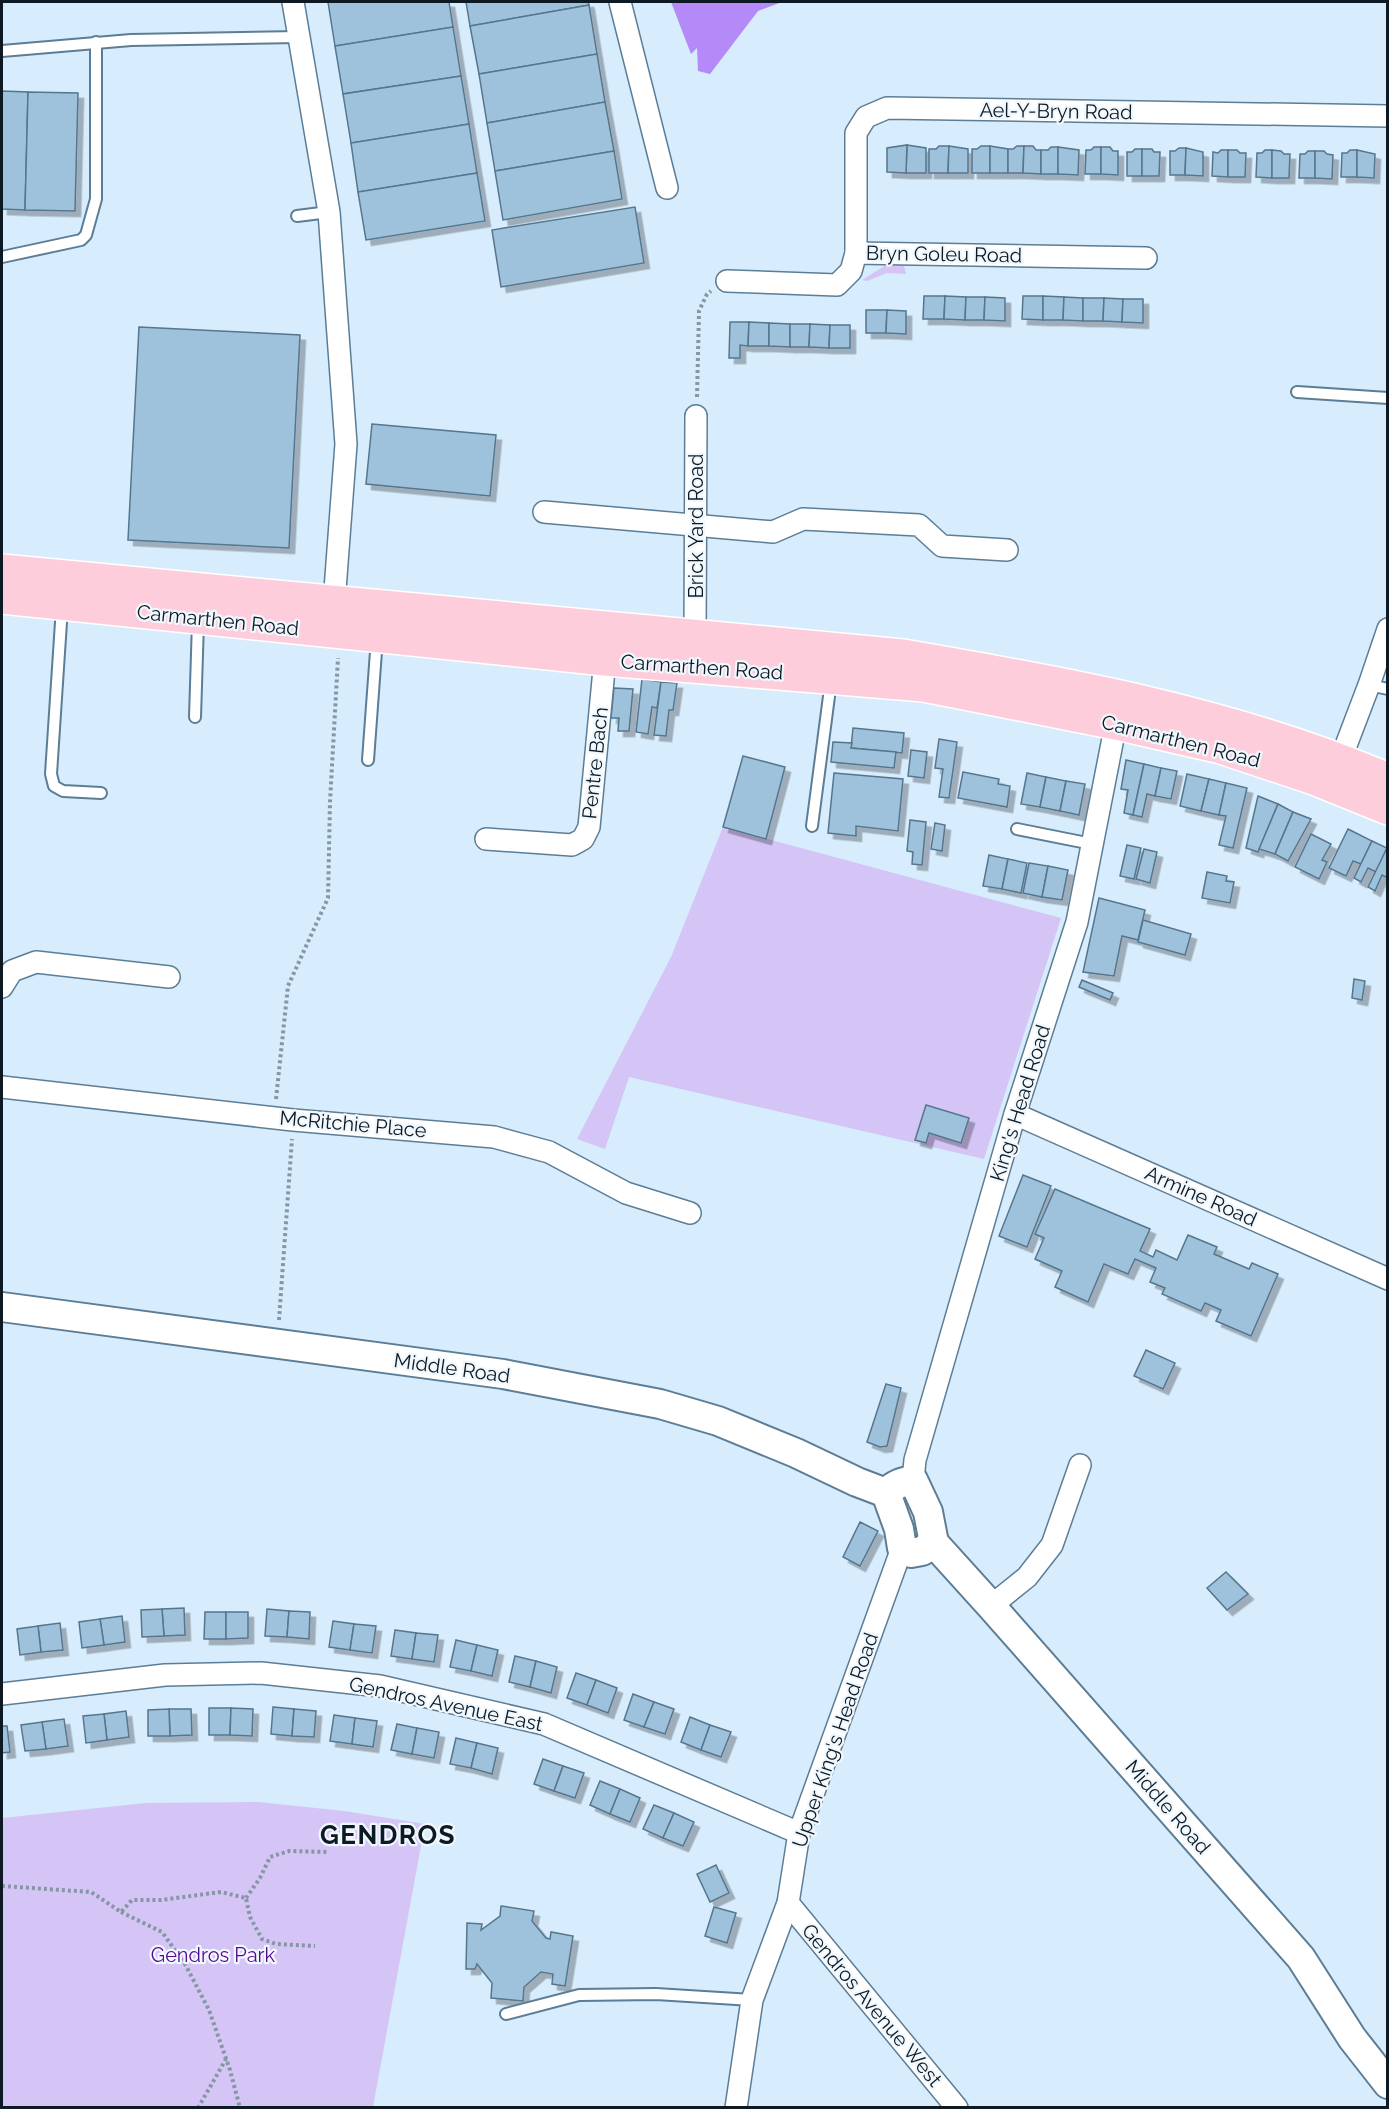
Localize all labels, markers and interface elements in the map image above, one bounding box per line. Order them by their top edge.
street label: Ael-Y-Bryn Road [979,98,1133,124]
street label: Bryn Goleu Road [866,241,1022,267]
street label: Brick Yard Road [684,453,708,599]
street label: Carmarthen Road [136,600,300,640]
street label: Carmarthen Road [620,649,784,685]
street label: Pentre Bach [577,706,613,820]
street label: Carmarthen Road [1099,710,1263,772]
street label: King's Head Road [985,1022,1055,1184]
street label: McRitchie Place [279,1106,428,1142]
street label: Armine Road [1141,1161,1261,1231]
street label: Middle Road [392,1348,512,1388]
street label: Upper King's Head Road [787,1629,883,1851]
street label: Gendros Avenue East [347,1672,545,1736]
street label: Middle Road [1121,1755,1215,1859]
district label: GENDROS [320,1820,456,1850]
street label: Gendros Avenue West [797,1919,947,2092]
park label: Gendros Park [151,1943,276,1967]

